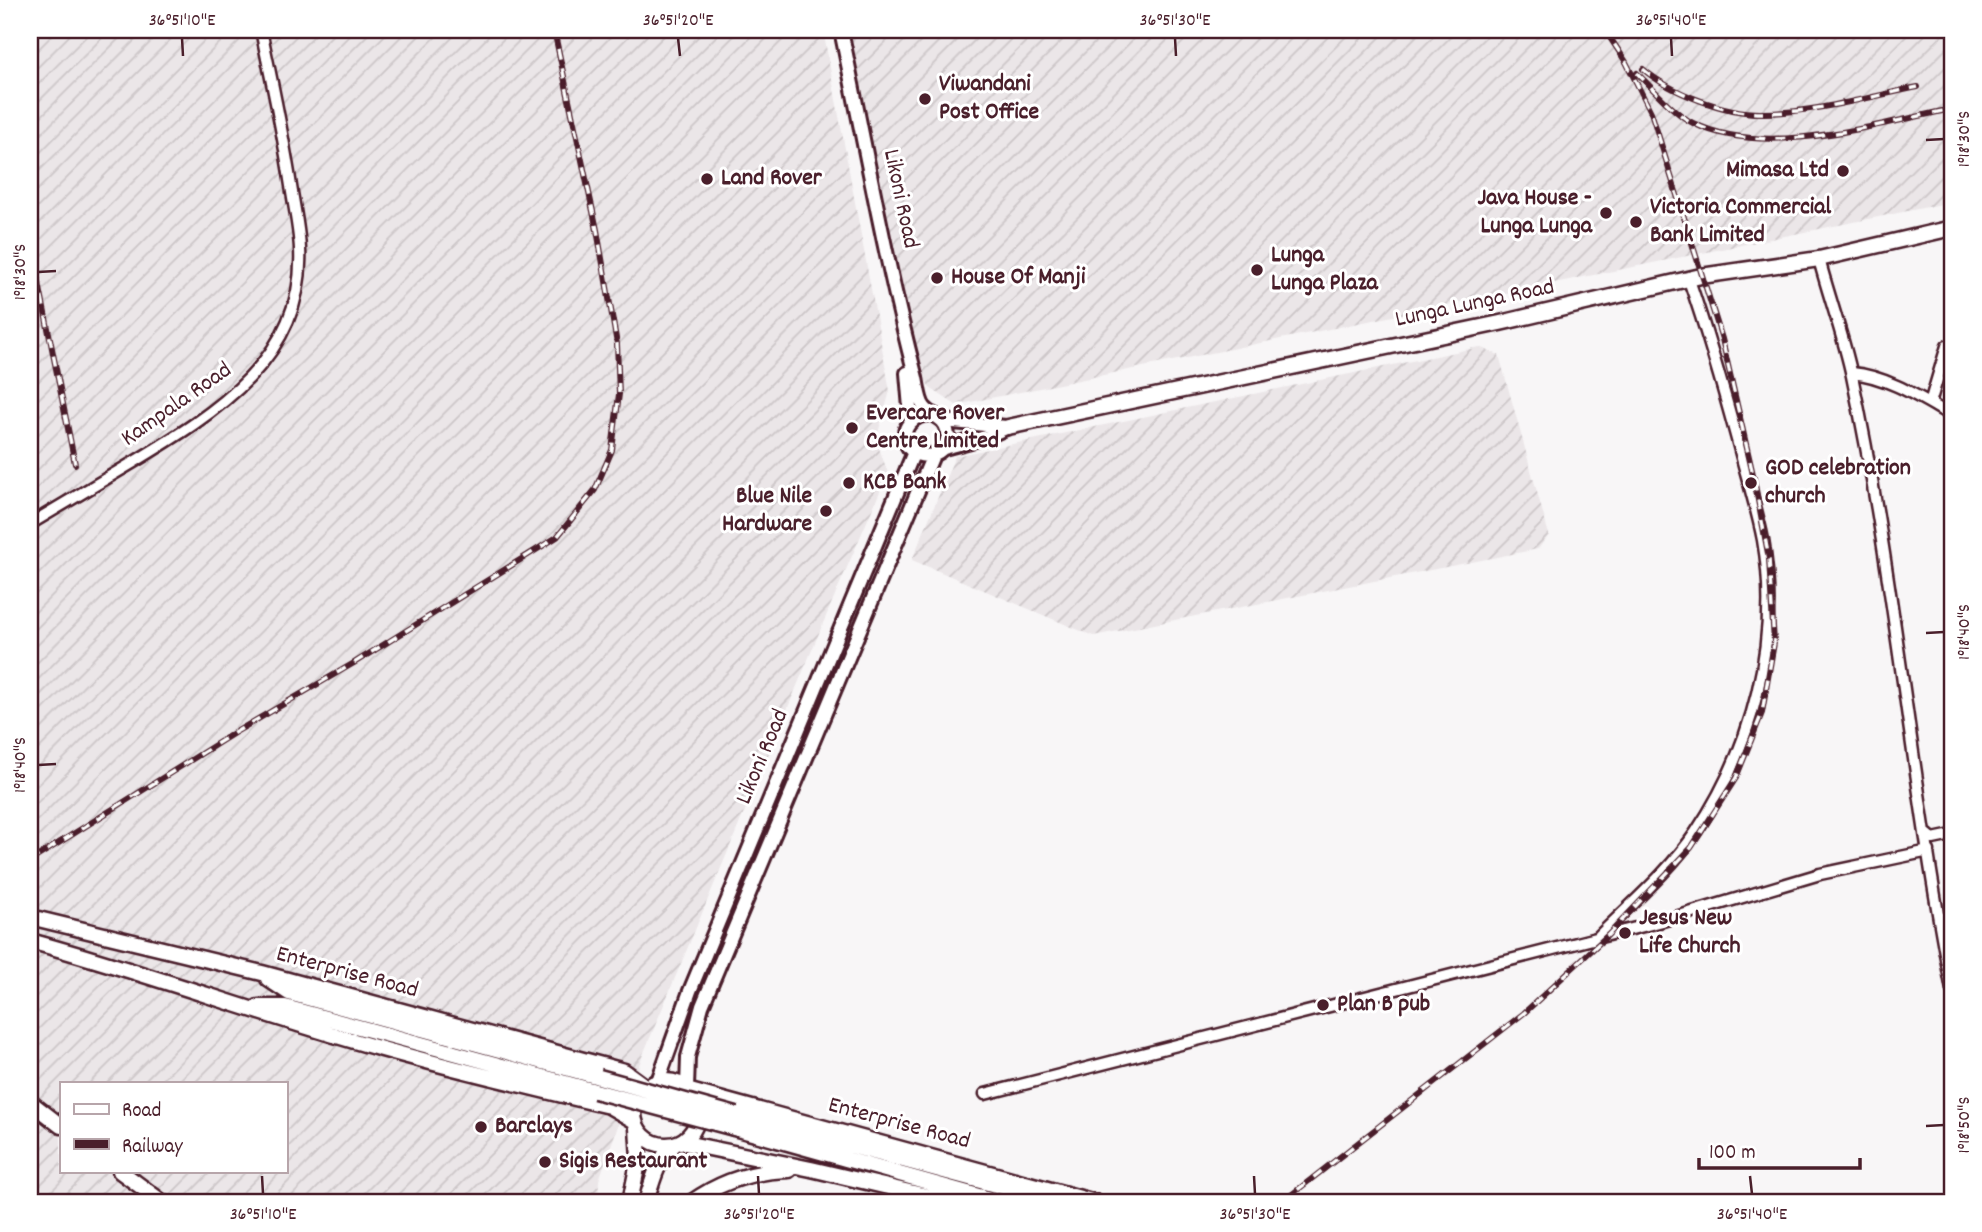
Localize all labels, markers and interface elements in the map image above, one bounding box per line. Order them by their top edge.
text: 36°51'10"E [149,9,215,34]
text: 36°51'20"E [643,9,713,34]
text: 36°51'30"E [1140,9,1210,34]
text: 36°51'40"E [1636,9,1706,34]
place label: Viwandani Post Office [939,68,1039,130]
marker: Viwandani Post Office [917,91,933,107]
text: 1°18'30"S [1953,111,1978,167]
street label: Likoni Road [873,146,927,252]
place label: Mimasa Ltd [1726,154,1829,188]
place label: Land Rover [721,162,823,196]
marker: Mimasa Ltd [1835,163,1851,179]
marker: Land Rover [699,171,715,187]
place label: Java House - Lunga Lunga [1478,182,1593,244]
place label: Victoria Commercial Bank Limited [1650,191,1831,253]
marker: Java House - Lunga Lunga [1598,205,1614,221]
marker: Victoria Commercial Bank Limited [1628,214,1644,230]
place label: Lunga Lunga Plaza [1271,239,1378,301]
text: 1°18'30"S [9,244,34,300]
place label: House Of Manji [951,261,1086,295]
marker: Lunga Lunga Plaza [1249,262,1265,278]
marker: House Of Manji [929,270,945,286]
street label: Lunga Lunga Road [1392,271,1558,337]
street label: Kampala Road [115,354,239,456]
place label: Evercare Rover Centre Limited [866,397,1005,459]
marker: Evercare Rover Centre Limited [844,420,860,436]
place label: GOD celebration church [1765,452,1911,514]
place label: KCB Bank [863,466,947,500]
marker: KCB Bank [841,475,857,491]
marker: GOD celebration church [1743,475,1759,491]
place label: Blue Nile Hardware [722,480,812,542]
marker: Blue Nile Hardware [818,503,834,519]
text: 1°18'40"S [1953,604,1978,660]
street label: Likoni Road [728,704,798,810]
text: 1°18'40"S [9,737,34,793]
place label: Jesus New Life Church [1639,902,1740,964]
marker: Jesus New Life Church [1617,925,1633,941]
street label: Enterprise Road [272,938,422,1008]
place label: Plan B pub [1337,988,1430,1022]
marker: Plan B pub [1315,997,1331,1013]
legend [60,1082,287,1172]
street label: Enterprise Road [824,1089,974,1159]
text: 1°18'50"S [1953,1096,1978,1153]
text: Road [122,1097,161,1127]
place label: Barclays [495,1110,573,1144]
marker: Barclays [473,1119,489,1135]
scale bar [1699,1127,1860,1171]
text: Railway [122,1133,183,1163]
text: 100 m [1709,1139,1756,1169]
place label: Sigis Restaurant [559,1145,708,1179]
marker: Sigis Restaurant [537,1154,553,1170]
text: 36°51'10"E [230,1203,296,1228]
text: 36°51'20"E [724,1203,794,1228]
text: 36°51'30"E [1220,1203,1290,1228]
text: 36°51'40"E [1717,1203,1787,1228]

